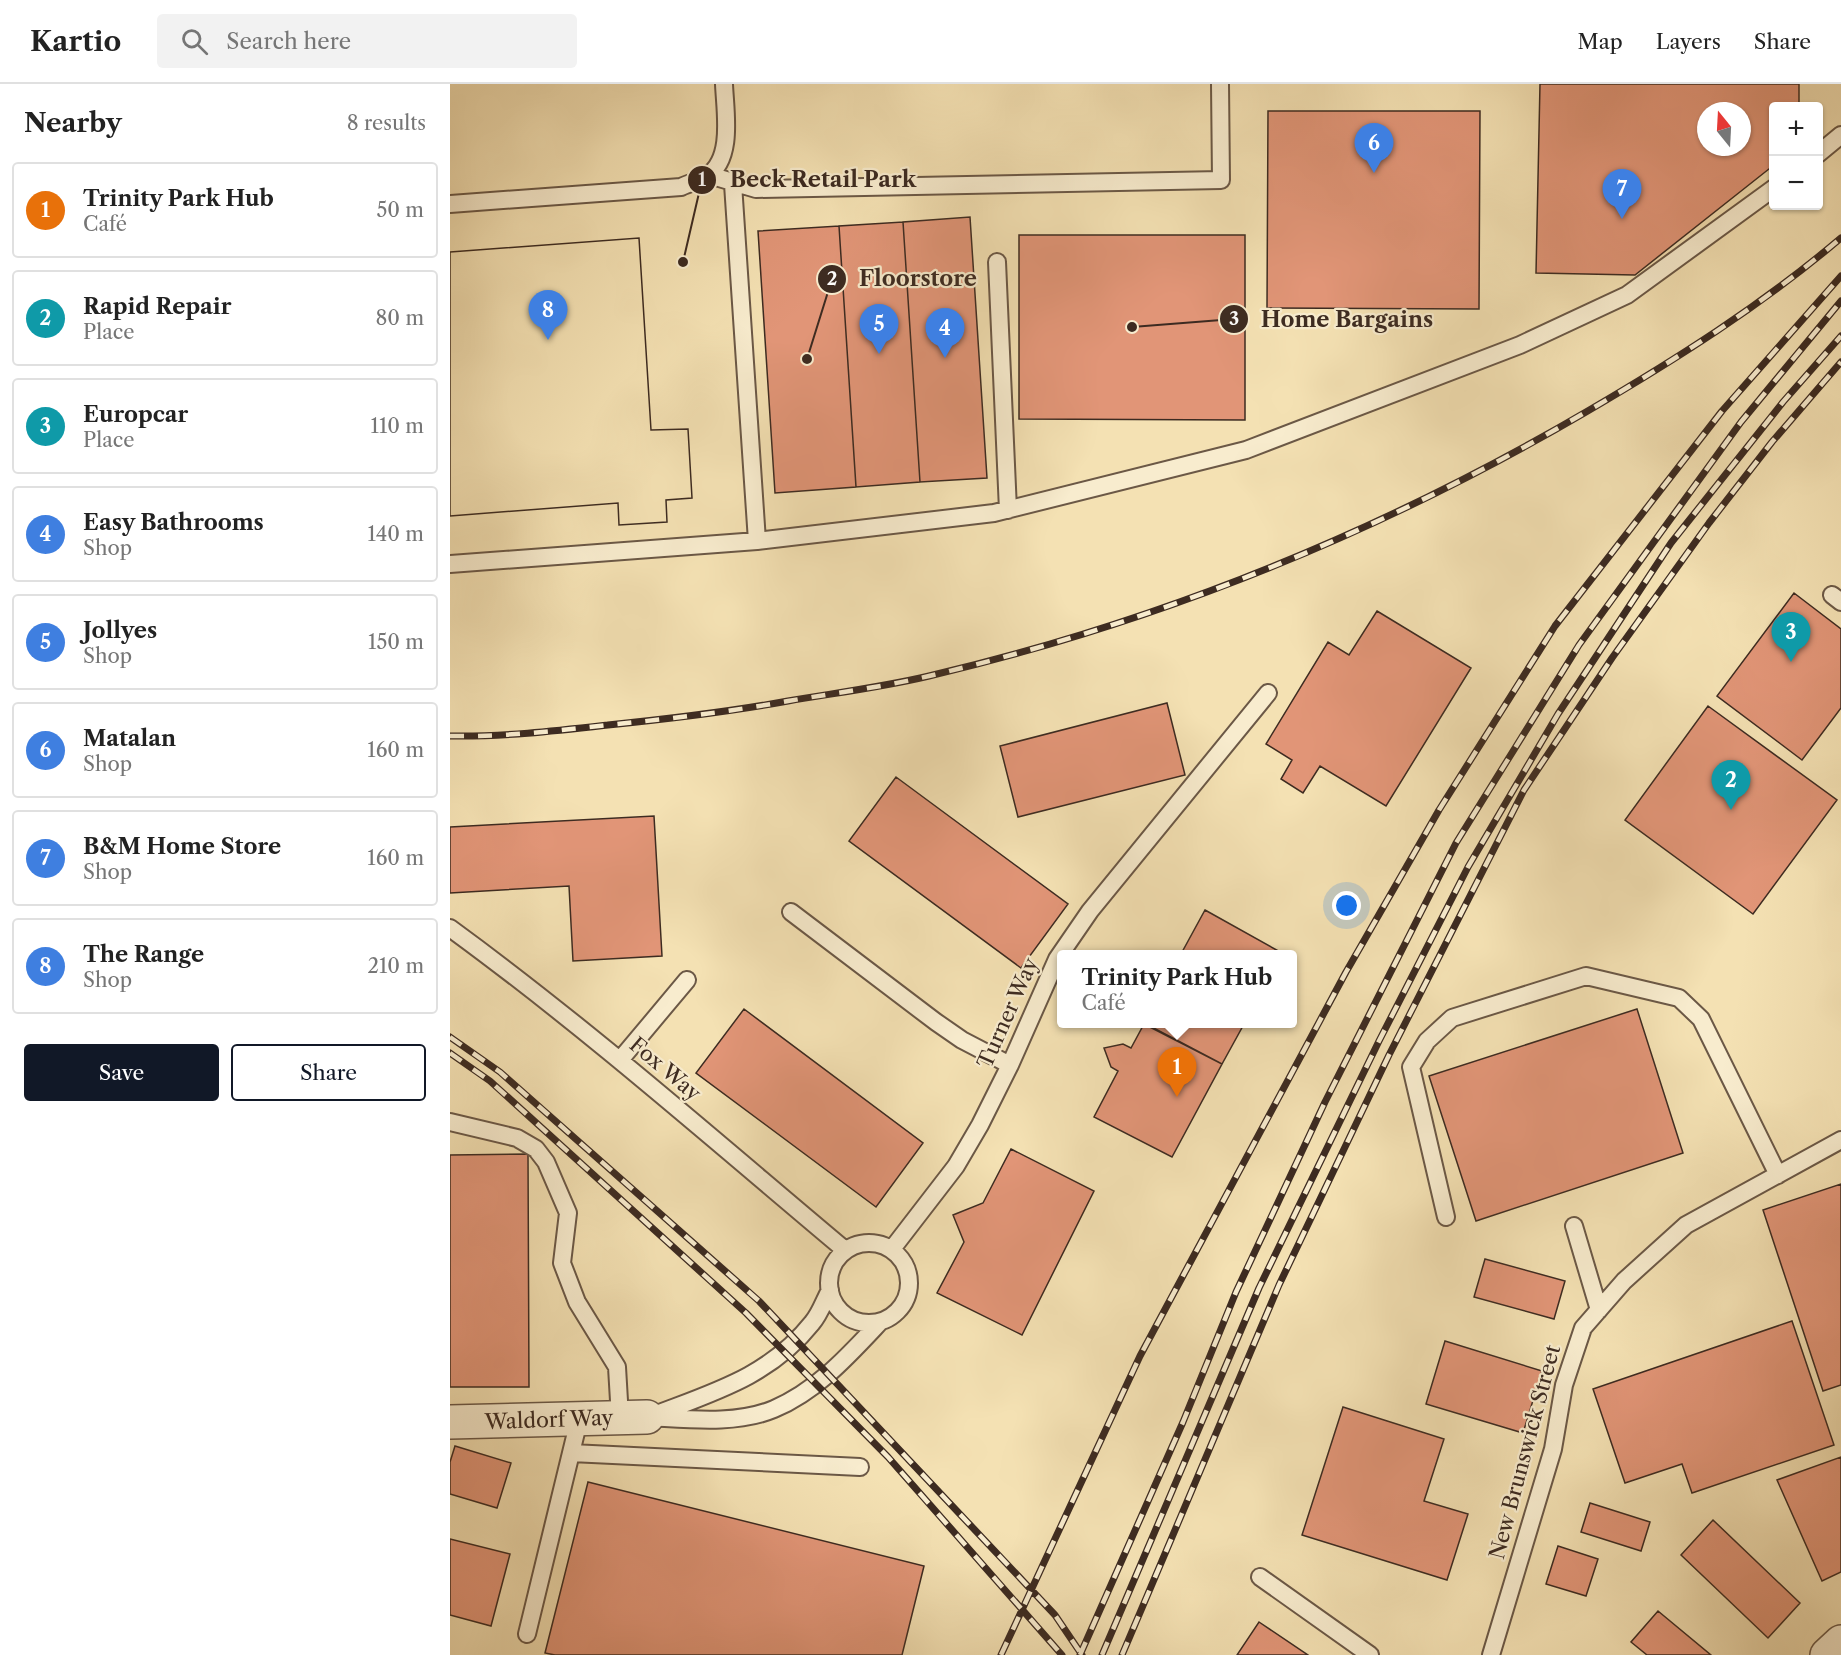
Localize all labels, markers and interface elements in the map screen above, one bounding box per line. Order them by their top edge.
search box [157,14,577,68]
text: Kartio [30,24,121,58]
icon: search [178,25,211,58]
text: Search here [226,28,351,55]
text: Map [1578,29,1623,54]
text: Layers [1656,29,1721,54]
text: Share [1754,29,1811,54]
north arrow [1697,102,1751,156]
map controls [1769,102,1823,210]
button: + [1769,102,1823,156]
text: Nearby [24,107,122,139]
text: 8 results [347,111,426,135]
pin: 6 [1354,124,1394,173]
button: − [1769,156,1823,210]
callout: Beck Retail Park [687,160,928,200]
text: Beck Retail Park [730,166,917,193]
text: 1 [698,169,706,191]
pin: 7 [1602,170,1642,219]
text: Trinity Park Hub [83,185,274,212]
text: 1 [41,198,50,222]
text: 50 m [377,198,424,222]
text: Café [83,212,127,236]
callout: Floorstore [817,259,988,299]
text: Floorstore [859,265,977,292]
text: 2 [827,268,837,290]
pin: 8 [528,290,568,340]
text: Rapid Repair [83,293,231,320]
callout: Home Bargains [1219,299,1445,339]
pin: 5 [860,304,898,354]
text: 2 [40,306,51,330]
text: 80 m [376,306,424,330]
text: Home Bargains [1261,306,1433,333]
pin: 4 [926,308,964,358]
text: 3 [1229,308,1239,330]
text: Place [83,320,134,344]
text: Europcar [83,401,188,428]
text: 3 [40,414,51,438]
text: 110 m [371,414,424,438]
text: Place [83,428,134,452]
text: Easy Bathrooms [83,509,264,536]
text: 4 [40,522,51,546]
text: 140 m [367,522,424,546]
text: Shop [83,536,132,560]
pin: 3 [1772,612,1810,662]
text: Jollyes [83,617,157,644]
text: 5 [40,630,51,654]
text: 150 m [368,630,424,654]
text: Shop [83,644,132,668]
text: Matalan [83,725,176,752]
text: 6 [40,738,51,762]
text: 160 m [367,738,424,762]
text: Shop [83,752,132,776]
pin: 2 [1712,760,1750,810]
text: B&M Home Store [83,833,281,860]
text: 7 [40,846,51,870]
text: 160 m [367,846,424,870]
text: Shop [83,860,132,884]
your location [1332,891,1361,920]
text: The Range [83,941,204,968]
popup [1057,950,1297,1028]
street label: Turner Way [972,953,1043,1072]
text: 8 [39,954,52,978]
text: 210 m [367,954,424,978]
text: Trinity Park Hub [1082,964,1272,991]
text: Shop [83,968,132,992]
text: Café [1082,991,1126,1015]
street label: Fox Way [625,1032,706,1106]
button: Save [24,1044,219,1101]
button: Share [231,1044,426,1101]
pin: 1 [1158,1048,1196,1097]
street label: New Brunswick Street [1484,1341,1565,1562]
street label: Waldorf Way [483,1405,614,1434]

